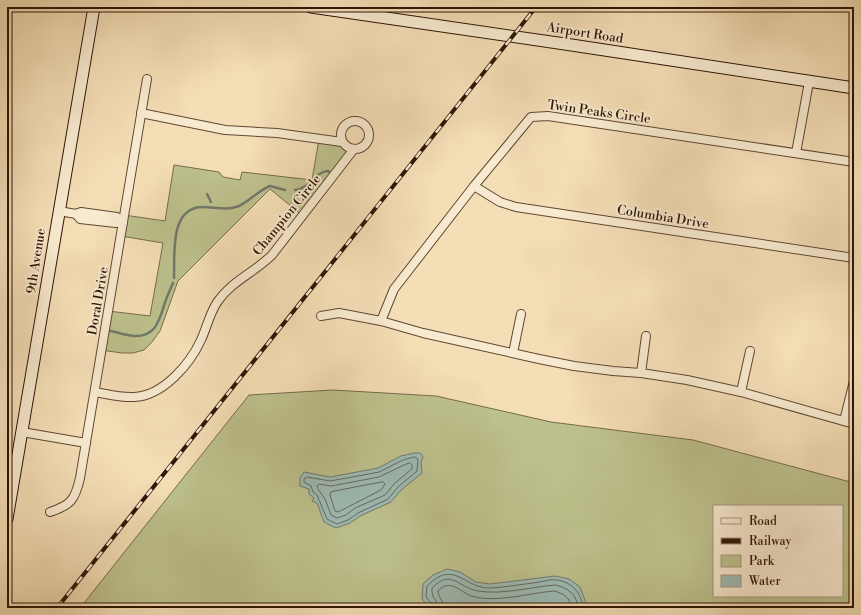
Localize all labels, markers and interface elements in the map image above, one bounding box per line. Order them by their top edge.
street label: Airport Road [545,19,625,47]
street label: Twin Peaks Circle [546,97,652,127]
street label: Champion Circle [249,171,325,259]
street label: Columbia Drive [616,202,711,232]
street label: 9th Avenue [23,227,49,295]
street label: Doral Drive [84,265,112,336]
legend [713,505,843,597]
text: Road [749,514,777,529]
text: Railway [749,534,791,549]
text: Park [749,554,775,569]
text: Water [748,574,781,589]

